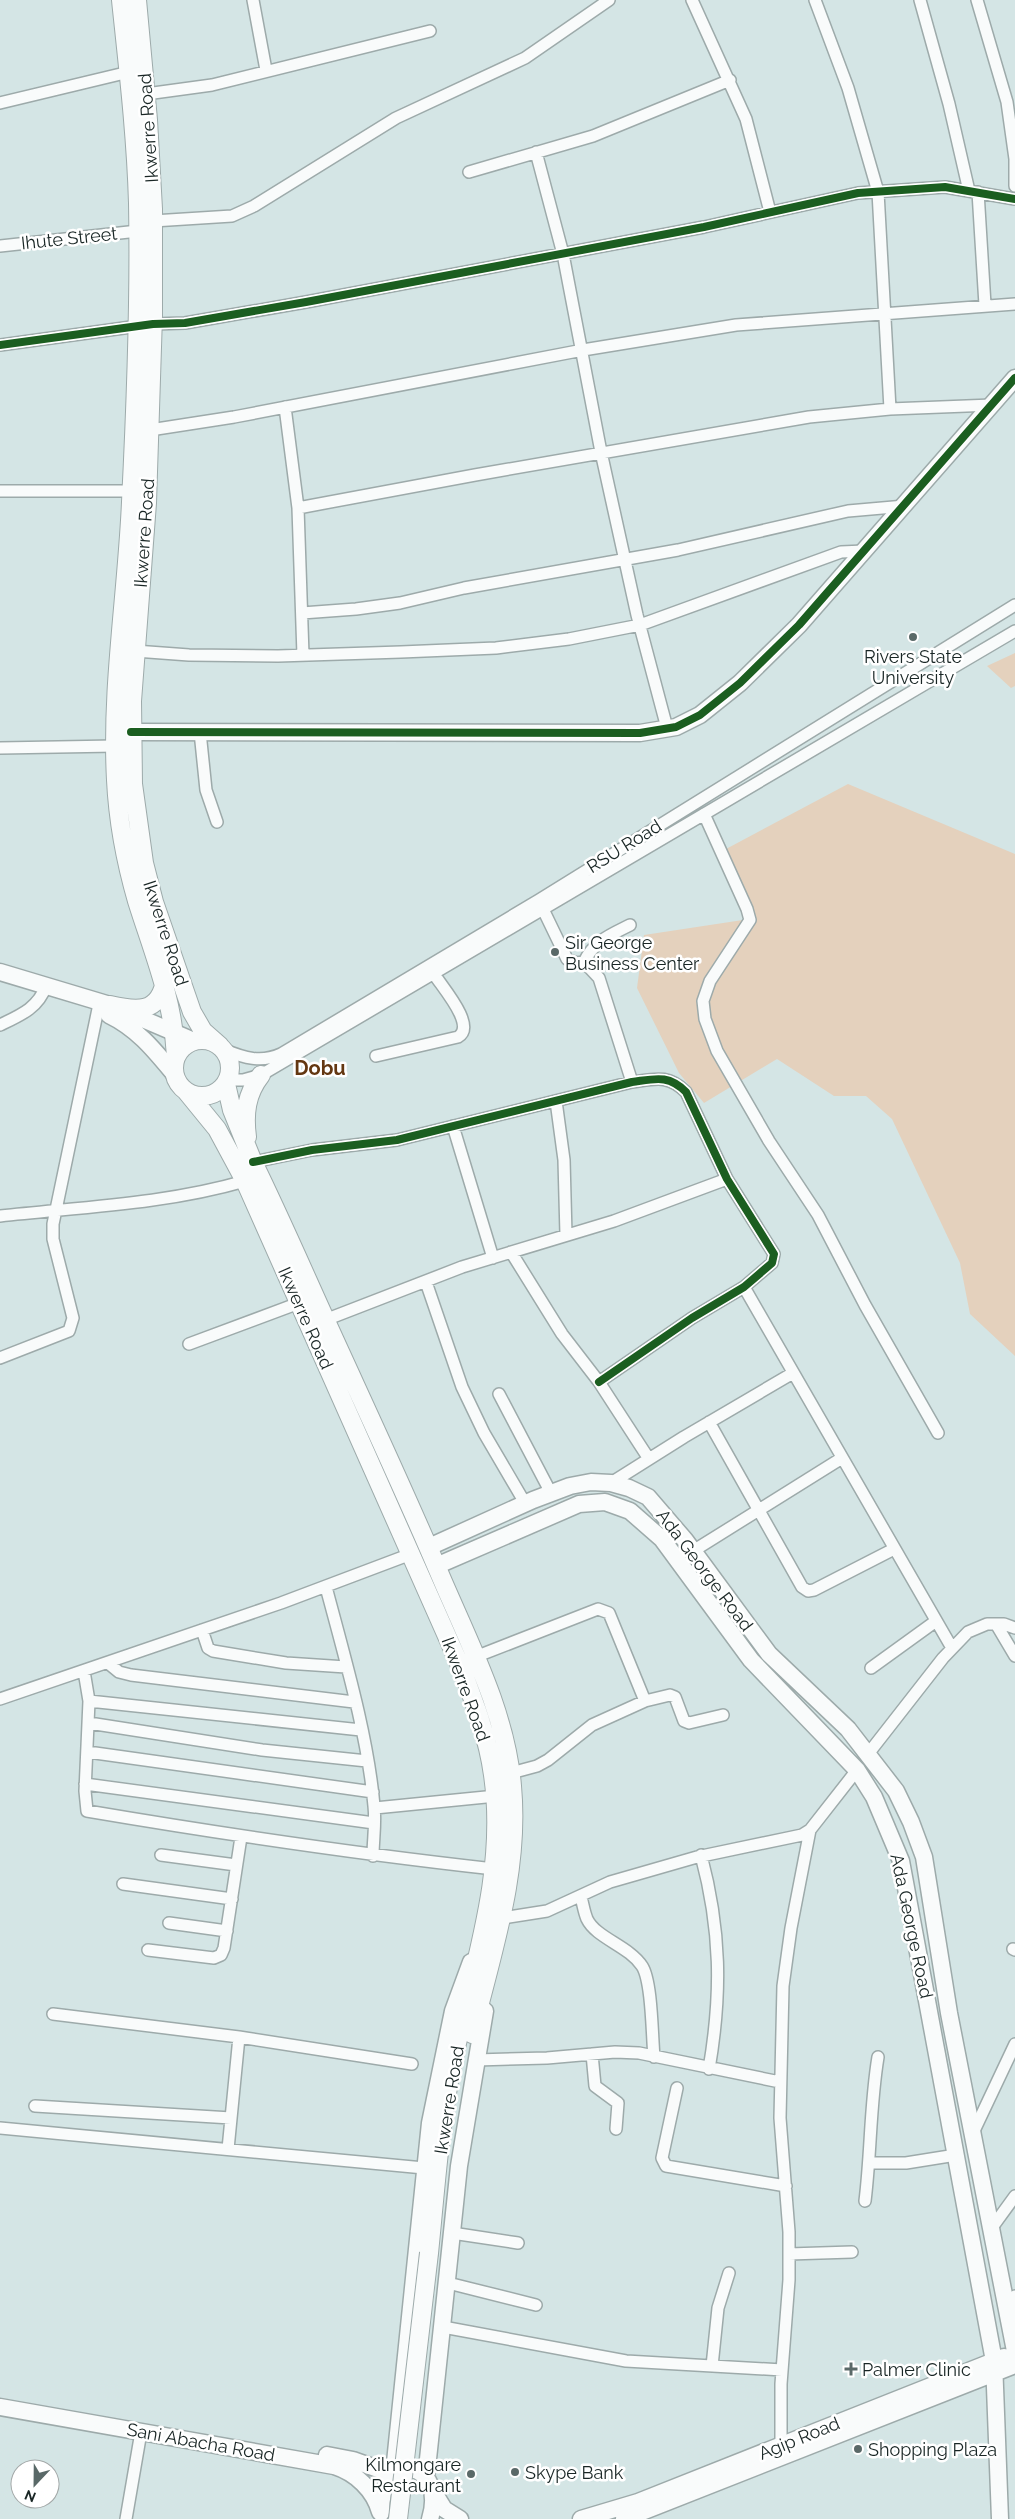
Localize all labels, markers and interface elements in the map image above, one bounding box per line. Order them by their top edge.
street label: Ikwerre Road [134,73,162,183]
street label: Ihute Street [20,223,118,253]
street label: Ikwerre Road [130,478,158,588]
marker: Rivers State University [907,631,919,643]
place label: Rivers State University [864,646,962,688]
street label: RSU Road [583,815,665,877]
street label: Ikwerre Road [139,878,193,988]
place label: Sir George Business Center [565,932,700,974]
marker: Sir George Business Center [549,946,561,958]
district label: Dobu [294,1056,346,1080]
street label: Ikwerre Road [274,1264,338,1372]
street label: Ada George Road [652,1505,758,1635]
street label: Ikwerre Road [437,1634,495,1744]
street label: Ada George Road [886,1852,938,2000]
street label: Ikwerre Road [430,2044,468,2156]
place label: Palmer Clinic [862,2359,971,2380]
marker: Palmer Clinic [844,2362,858,2376]
street label: Agip Road [755,2412,843,2464]
street label: Sani Abacha Road [125,2419,277,2465]
place label: Shopping Plaza [868,2439,997,2460]
marker: Shopping Plaza [852,2443,864,2455]
place label: Kilmongare Restaurant [365,2454,461,2496]
north arrow [10,2459,60,2509]
place label: Skype Bank [525,2462,624,2483]
marker: Skype Bank [509,2466,521,2478]
marker: Kilmongare Restaurant [465,2468,477,2480]
text: N [22,2487,38,2505]

